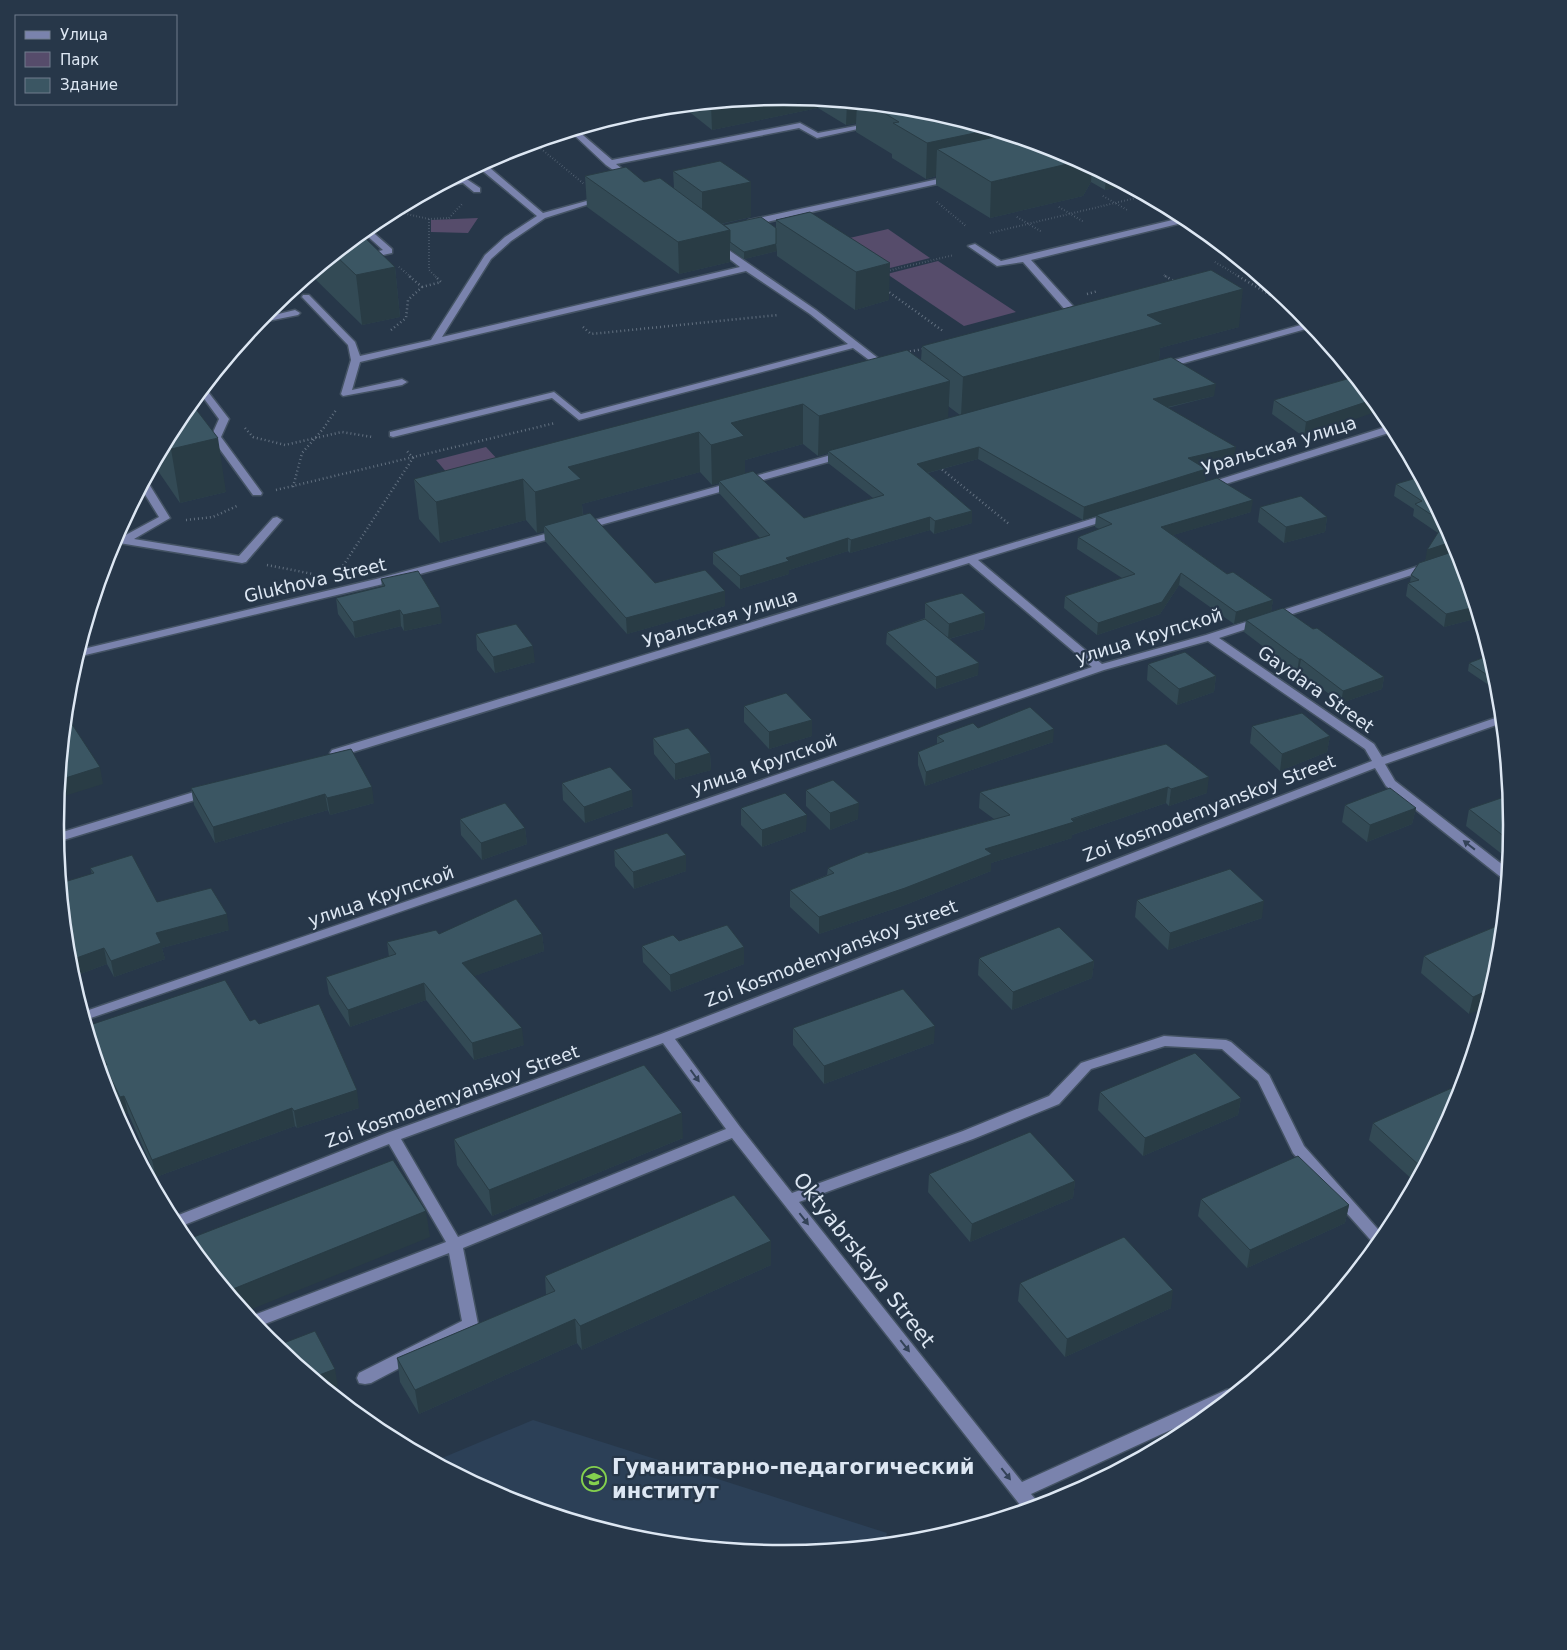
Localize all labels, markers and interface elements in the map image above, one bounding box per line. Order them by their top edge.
legend [15,15,178,105]
text: Улица [60,26,108,44]
text: Парк [60,51,99,69]
text: Здание [60,76,118,94]
street label: Уральская улица [1199,411,1359,479]
street label: Glukhova Street [242,553,388,607]
street label: Уральская улица [640,584,800,652]
street label: улица Крупской [1073,604,1225,668]
street label: Gaydara Street [1254,641,1378,737]
street label: улица Крупской [688,729,840,799]
street label: Zoi Kosmodemyanskoy Street [1080,750,1338,866]
one-way arrow [1463,840,1476,851]
street label: улица Крупской [305,861,457,931]
street label: Zoi Kosmodemyanskoy Street [702,895,960,1011]
street label: Zoi Kosmodemyanskoy Street [322,1040,582,1152]
one-way arrow [690,1069,700,1083]
street label: Oktyabrskaya Street [788,1168,940,1352]
one-way arrow [799,1212,810,1225]
one-way arrow [900,1340,911,1353]
place label: Гуманитарно-педагогический институт [612,1455,974,1503]
school or university icon: Гуманитарно-педагогический институт [581,1466,607,1492]
one-way arrow [1001,1467,1012,1480]

